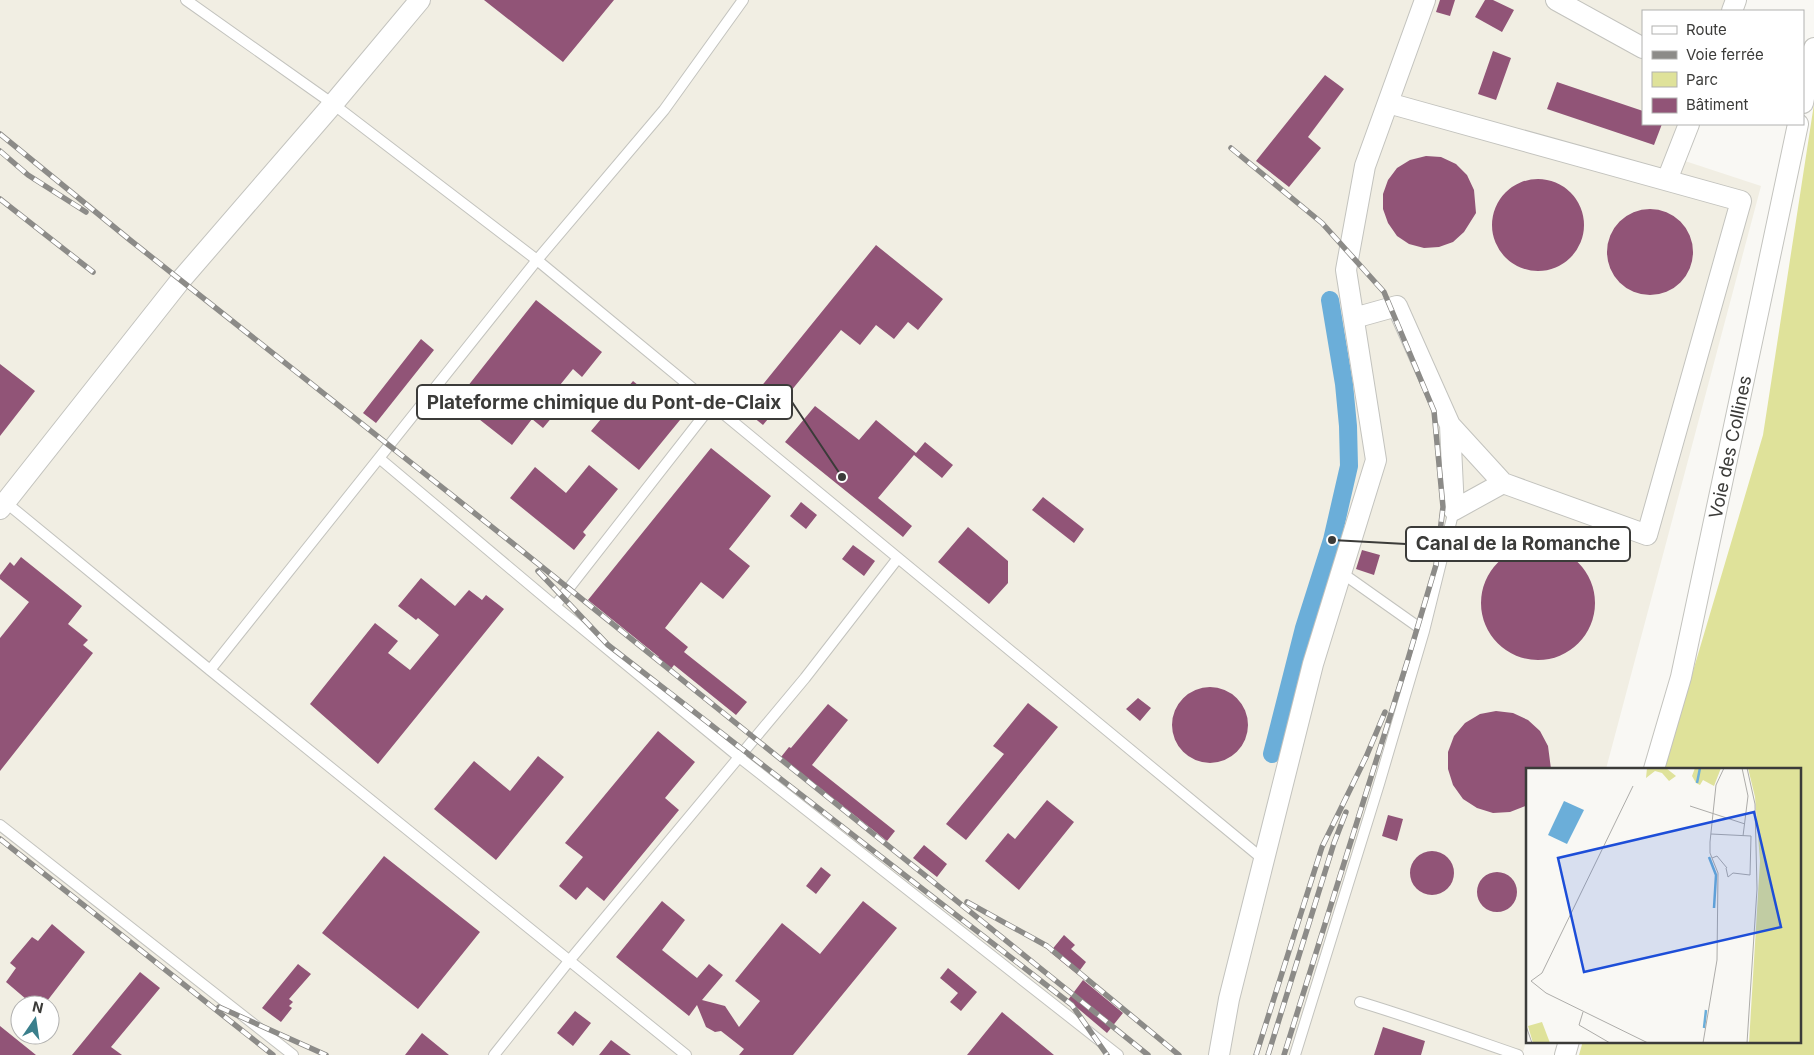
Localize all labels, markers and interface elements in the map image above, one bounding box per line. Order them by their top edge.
legend [1642,10,1804,125]
text: Route [1686,20,1727,39]
text: Voie ferrée [1686,45,1764,64]
text: Parc [1686,70,1718,89]
text: Bâtiment [1686,95,1749,114]
street label: Voie des Collines [1705,373,1755,521]
callout: Plateforme chimique du Pont-de-Claix [417,385,792,419]
text: Plateforme chimique du Pont-de-Claix [427,391,781,414]
callout: Canal de la Romanche [1406,527,1630,561]
text: Canal de la Romanche [1416,532,1620,555]
inset map [1526,768,1802,1042]
north arrow [10,995,60,1045]
text: N [31,997,45,1016]

